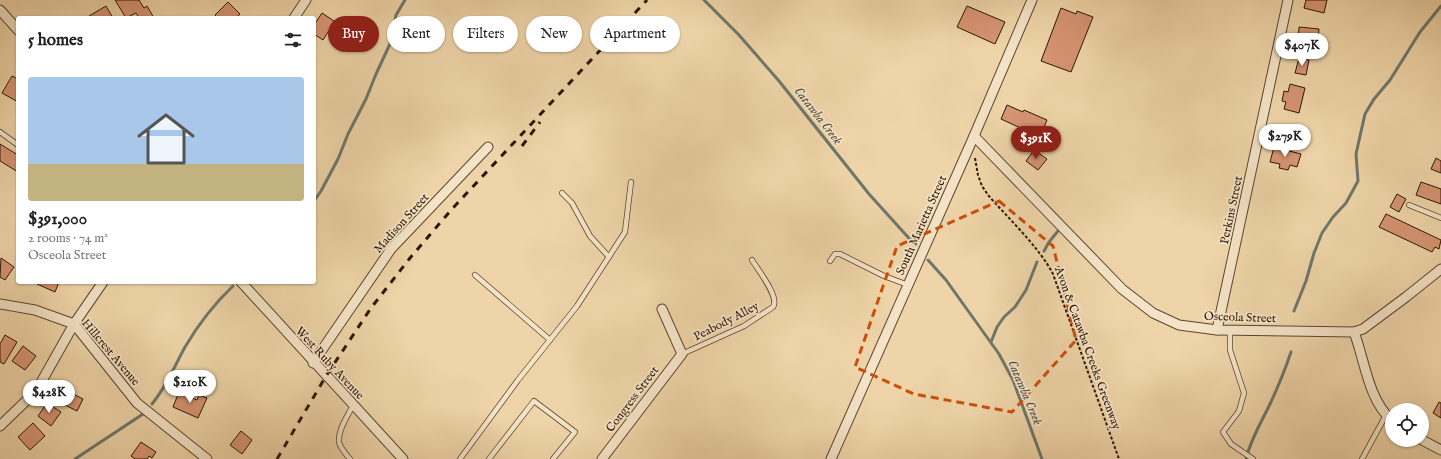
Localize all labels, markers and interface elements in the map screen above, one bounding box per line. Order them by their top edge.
chip: Buy [328,16,379,52]
chip: Rent [387,16,445,52]
chip: Filters [453,16,518,52]
chip: New [526,16,582,52]
chip: Apartment [590,16,680,52]
icon: filters [282,29,304,51]
text: 5 homes [28,30,83,51]
pin: $407K [1274,33,1330,67]
text: $407K [1284,37,1320,54]
water label: Catawba Creek [790,84,846,149]
icon: home [130,103,202,175]
pin: $279K [1257,124,1313,158]
pin: $391K [1008,126,1064,160]
text: $279K [1268,128,1302,145]
text: $391K [1020,130,1052,147]
street label: South Marietta Street [893,173,950,277]
street label: Perkins Street [1217,175,1246,246]
street label: Madison Street [371,190,432,256]
text: $391,000 [28,209,87,230]
text: 2 rooms · 74 m² [28,230,108,247]
text: Osceola Street [28,247,106,264]
street label: Avon & Catawba Creeks Greenway [1051,264,1124,432]
street label: Peabody Alley [691,299,761,344]
street label: Osceola Street [1204,309,1276,326]
street label: Hillcrest Avenue [78,316,143,389]
street label: West Ruby Avenue [292,324,368,403]
water label: Catawba Creek [1003,358,1046,428]
street label: Congress Street [603,363,662,435]
pin: $210K [162,370,218,404]
text: $210K [173,374,207,391]
pin: $428K [21,380,77,414]
text: $428K [32,384,66,401]
map controls [1385,403,1429,447]
button: locate [1385,403,1429,447]

